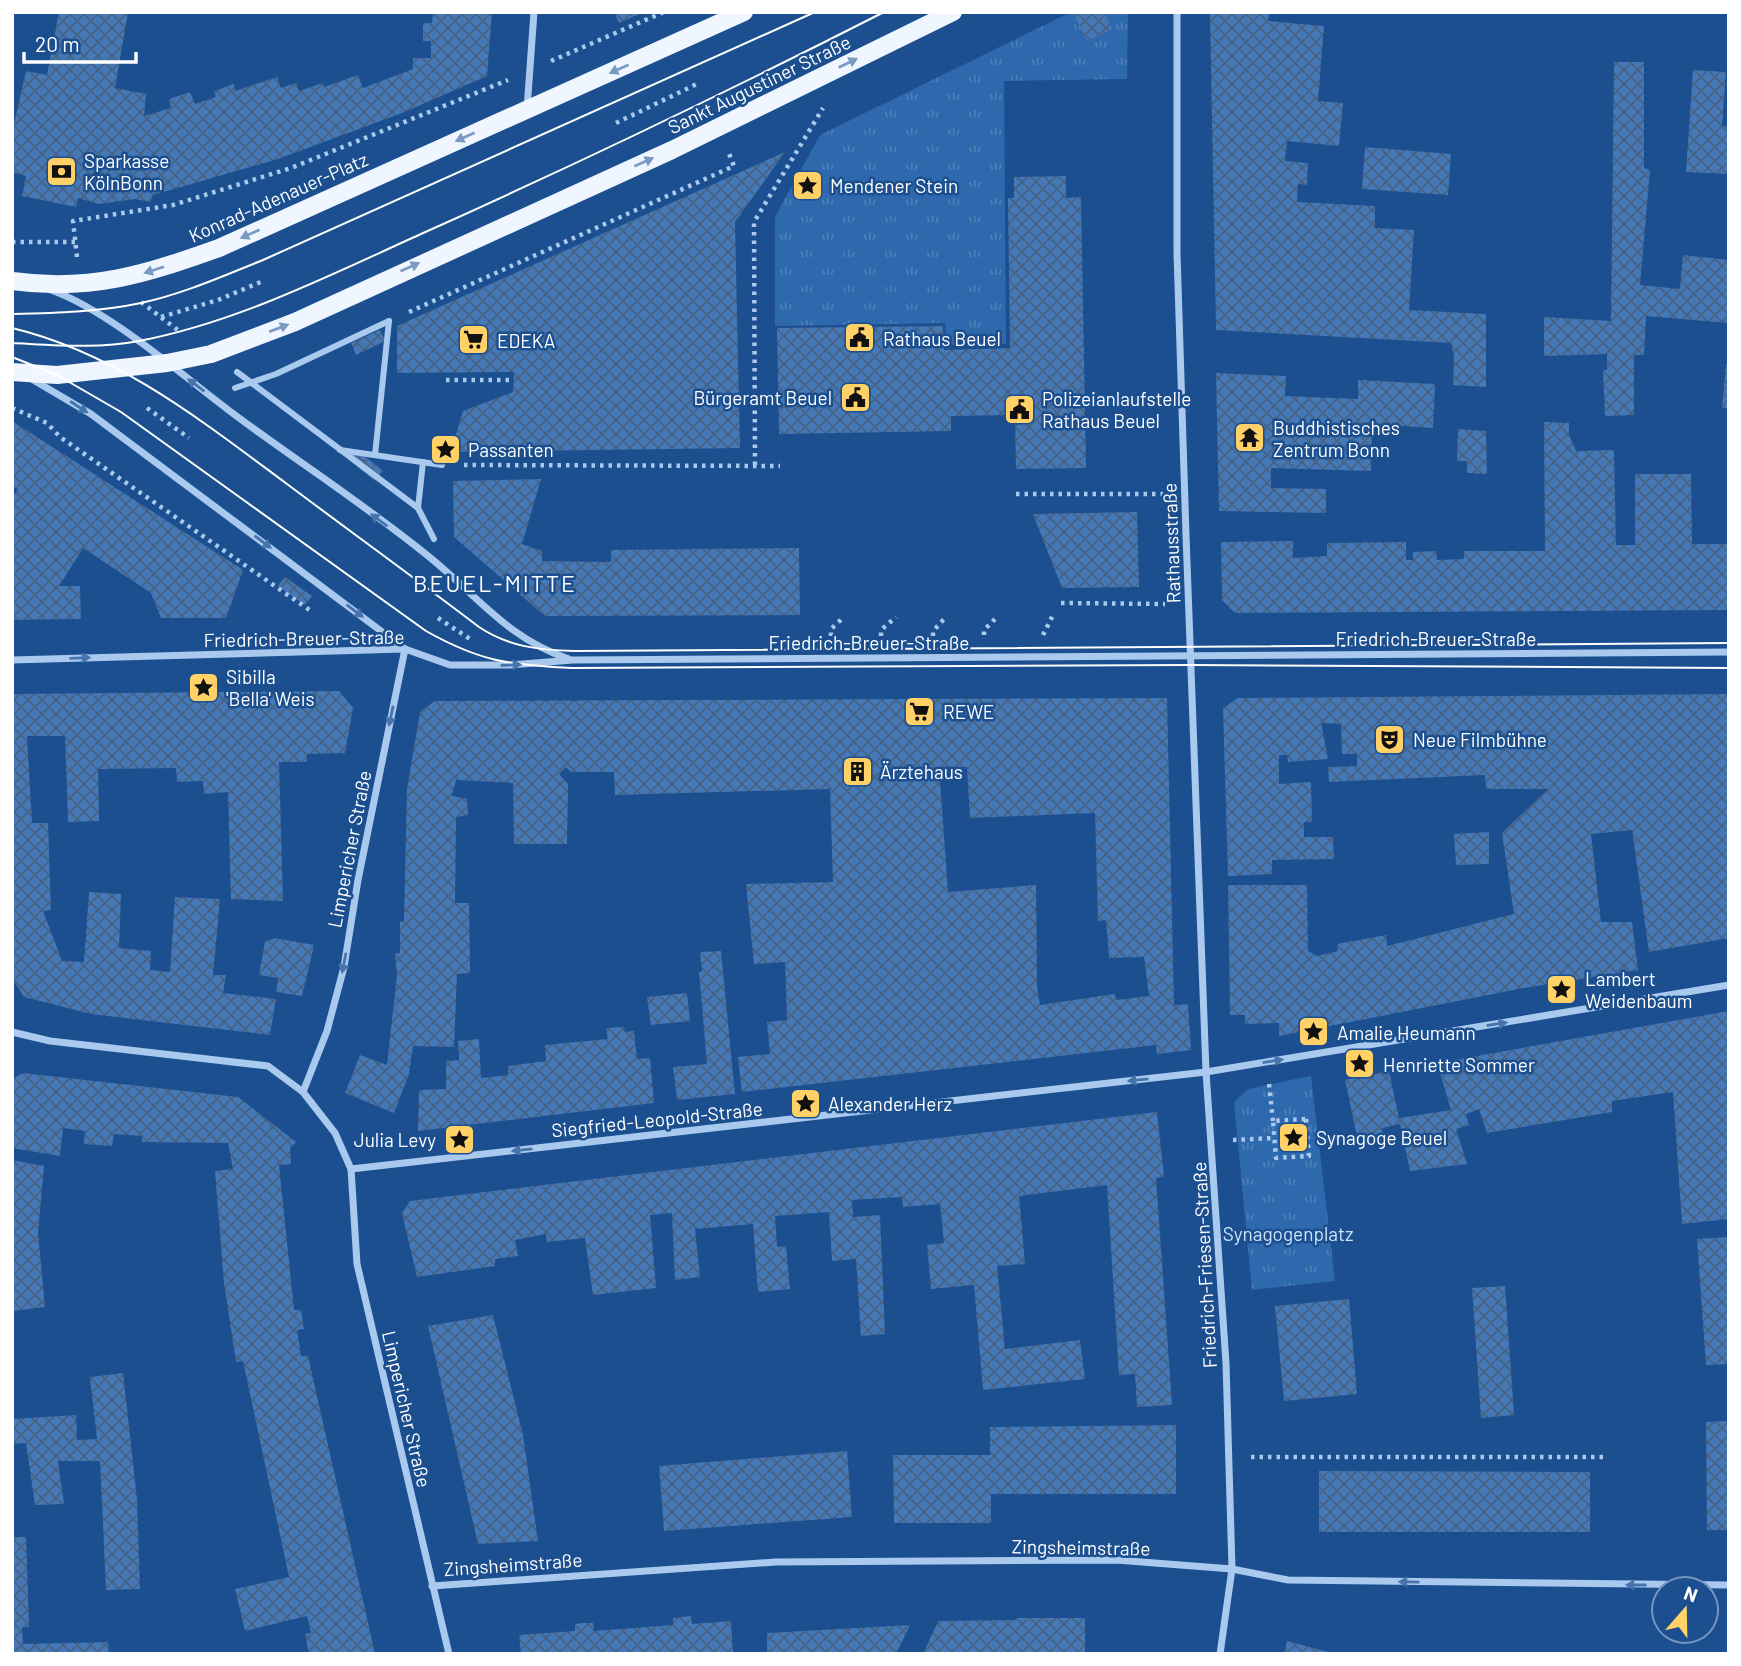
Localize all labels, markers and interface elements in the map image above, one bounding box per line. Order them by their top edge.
scale bar [24,21,136,65]
street label: Sankt Augustiner Straße [664,30,854,138]
text: 20 m [35,31,80,56]
one-way arrow [838,57,858,69]
one-way arrow [609,63,629,75]
one-way arrow [455,131,475,143]
street label: Konrad-Adenauer-Platz [185,147,371,247]
place label: Sparkasse KölnBonn [84,149,169,194]
bank icon: Sparkasse KölnBonn [44,154,78,188]
one-way arrow [633,156,654,167]
place icon: Mendener Stein [790,168,824,202]
place label: Mendener Stein [830,174,958,197]
one-way arrow [240,228,260,240]
one-way arrow [399,261,420,272]
one-way arrow [143,265,164,276]
public building icon: Rathaus Beuel [843,321,877,355]
one-way arrow [268,323,289,334]
supermarket icon: EDEKA [457,323,491,357]
place label: Rathaus Beuel [883,327,1001,350]
place label: EDEKA [497,329,555,352]
one-way arrow [187,379,205,393]
public building icon: Bürgeramt Beuel [838,380,872,414]
place label: Bürgeramt Beuel [693,386,832,409]
place label: Polizeianlaufstelle Rathaus Beuel [1042,387,1191,432]
public building icon: Polizeianlaufstelle Rathaus Beuel [1002,392,1036,426]
one-way arrow [70,400,88,414]
place label: Buddhistisches Zentrum Bonn [1273,416,1400,461]
temple icon: Buddhistisches Zentrum Bonn [1233,421,1267,455]
place icon: Passanten [428,432,462,466]
place label: Passanten [468,438,554,461]
street label: Rathausstraße [1157,482,1185,604]
one-way arrow [370,513,388,527]
one-way arrow [253,534,271,549]
district label: BEUEL-MITTE [413,569,577,597]
one-way arrow [346,604,364,618]
street label: Friedrich-Breuer-Straße [203,625,405,651]
street label: Friedrich-Breuer-Straße [1336,627,1536,650]
street label: Friedrich-Breuer-Straße [769,631,969,654]
one-way arrow [70,652,92,664]
one-way arrow [501,659,523,670]
place label: Sibilla 'Bella' Weis [226,665,315,710]
place icon: Sibilla 'Bella' Weis [186,670,220,704]
supermarket icon: REWE [903,694,937,728]
place label: REWE [943,700,994,723]
one-way arrow [386,705,397,727]
theatre icon: Neue Filmbühne [1373,722,1407,756]
place label: Neue Filmbühne [1413,728,1547,751]
building icon: Ärztehaus [840,754,874,788]
place label: Ärztehaus [880,760,963,783]
street label: Limpericher Straße [322,768,376,930]
one-way arrow [338,952,349,974]
place label: Lambert Weidenbaum [1585,967,1692,1012]
place icon: Lambert Weidenbaum [1545,972,1579,1006]
place icon: Amalie Heumann [1297,1015,1331,1049]
one-way arrow [1487,1018,1509,1029]
place label: Amalie Heumann [1337,1021,1476,1044]
place icon: Henriette Sommer [1343,1047,1377,1081]
place label: Henriette Sommer [1383,1053,1535,1076]
one-way arrow [1262,1055,1284,1066]
one-way arrow [1127,1074,1149,1085]
place icon: Alexander Herz [788,1086,822,1120]
place label: Alexander Herz [828,1092,952,1115]
street label: Siegfried-Leopold-Straße [550,1096,764,1142]
place icon: Synagoge Beuel [1276,1120,1310,1154]
place icon: Julia Levy [442,1122,476,1156]
place label: Synagoge Beuel [1316,1126,1447,1149]
place label: Julia Levy [354,1128,436,1151]
one-way arrow [511,1144,533,1155]
street label: Friedrich-Friesen-Straße [1187,1161,1221,1369]
park label: Synagogenplatz [1223,1222,1353,1245]
street label: Limpericher Straße [378,1329,436,1489]
street label: Zingsheimstraße [1011,1534,1151,1560]
street label: Zingsheimstraße [443,1548,583,1580]
north arrow [1650,1575,1720,1645]
one-way arrow [1397,1576,1419,1588]
one-way arrow [1625,1579,1647,1591]
text: N [1681,1581,1701,1607]

